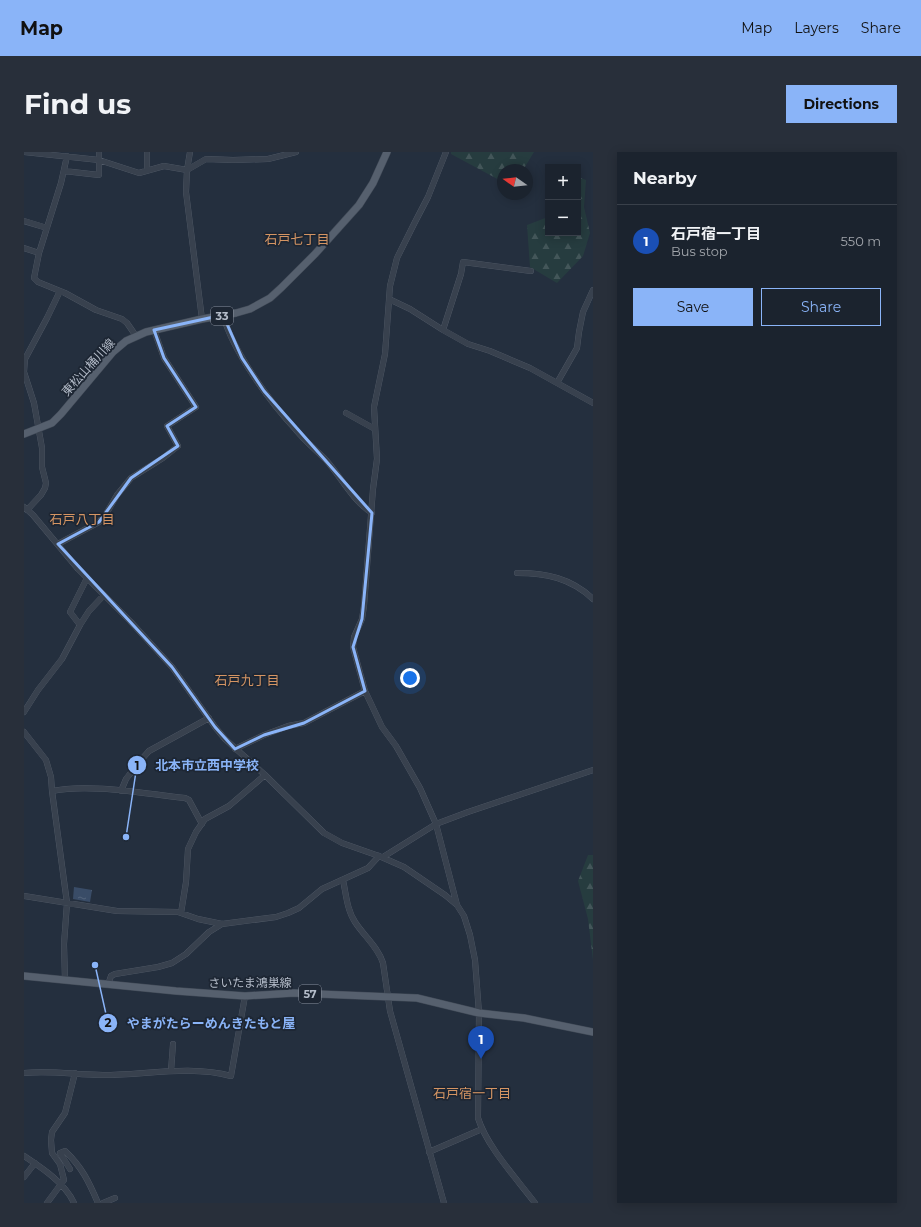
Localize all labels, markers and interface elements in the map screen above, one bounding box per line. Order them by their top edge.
text: Map [20,17,63,40]
text: Map [741,19,772,37]
text: Layers [794,19,839,37]
text: Share [861,19,901,37]
button: Directions [786,85,897,123]
text: Find us [24,87,131,121]
north arrow [497,164,533,200]
map controls [545,164,581,236]
button: + [545,164,581,200]
text: Nearby [633,168,697,188]
button: − [545,200,581,236]
text: 石戸宿一丁目 [671,224,761,243]
district label: 石戸七丁目 [264,231,330,247]
text: 1 [643,233,649,249]
text: 550 m [841,233,881,249]
text: Bus stop [671,243,728,259]
button: Save [633,288,753,326]
button: Share [761,288,881,326]
road number: 33 [211,307,233,325]
street label: 東松山桶川線 [58,335,118,399]
district label: 石戸八丁目 [49,511,115,527]
your location [400,668,420,688]
district label: 石戸九丁目 [214,672,280,688]
callout: 北本市立西中学校 [127,753,267,778]
text: 北本市立西中学校 [155,757,259,773]
text: 1 [135,758,139,773]
street label: さいたま鴻巣線 [208,975,292,990]
road number: 57 [299,985,321,1003]
callout: やまがたらーめんきたもと屋 [98,1011,303,1036]
text: 2 [104,1015,112,1030]
text: やまがたらーめんきたもと屋 [127,1015,295,1031]
pin: 1 [468,1026,494,1059]
district label: 石戸宿一丁目 [433,1085,511,1101]

